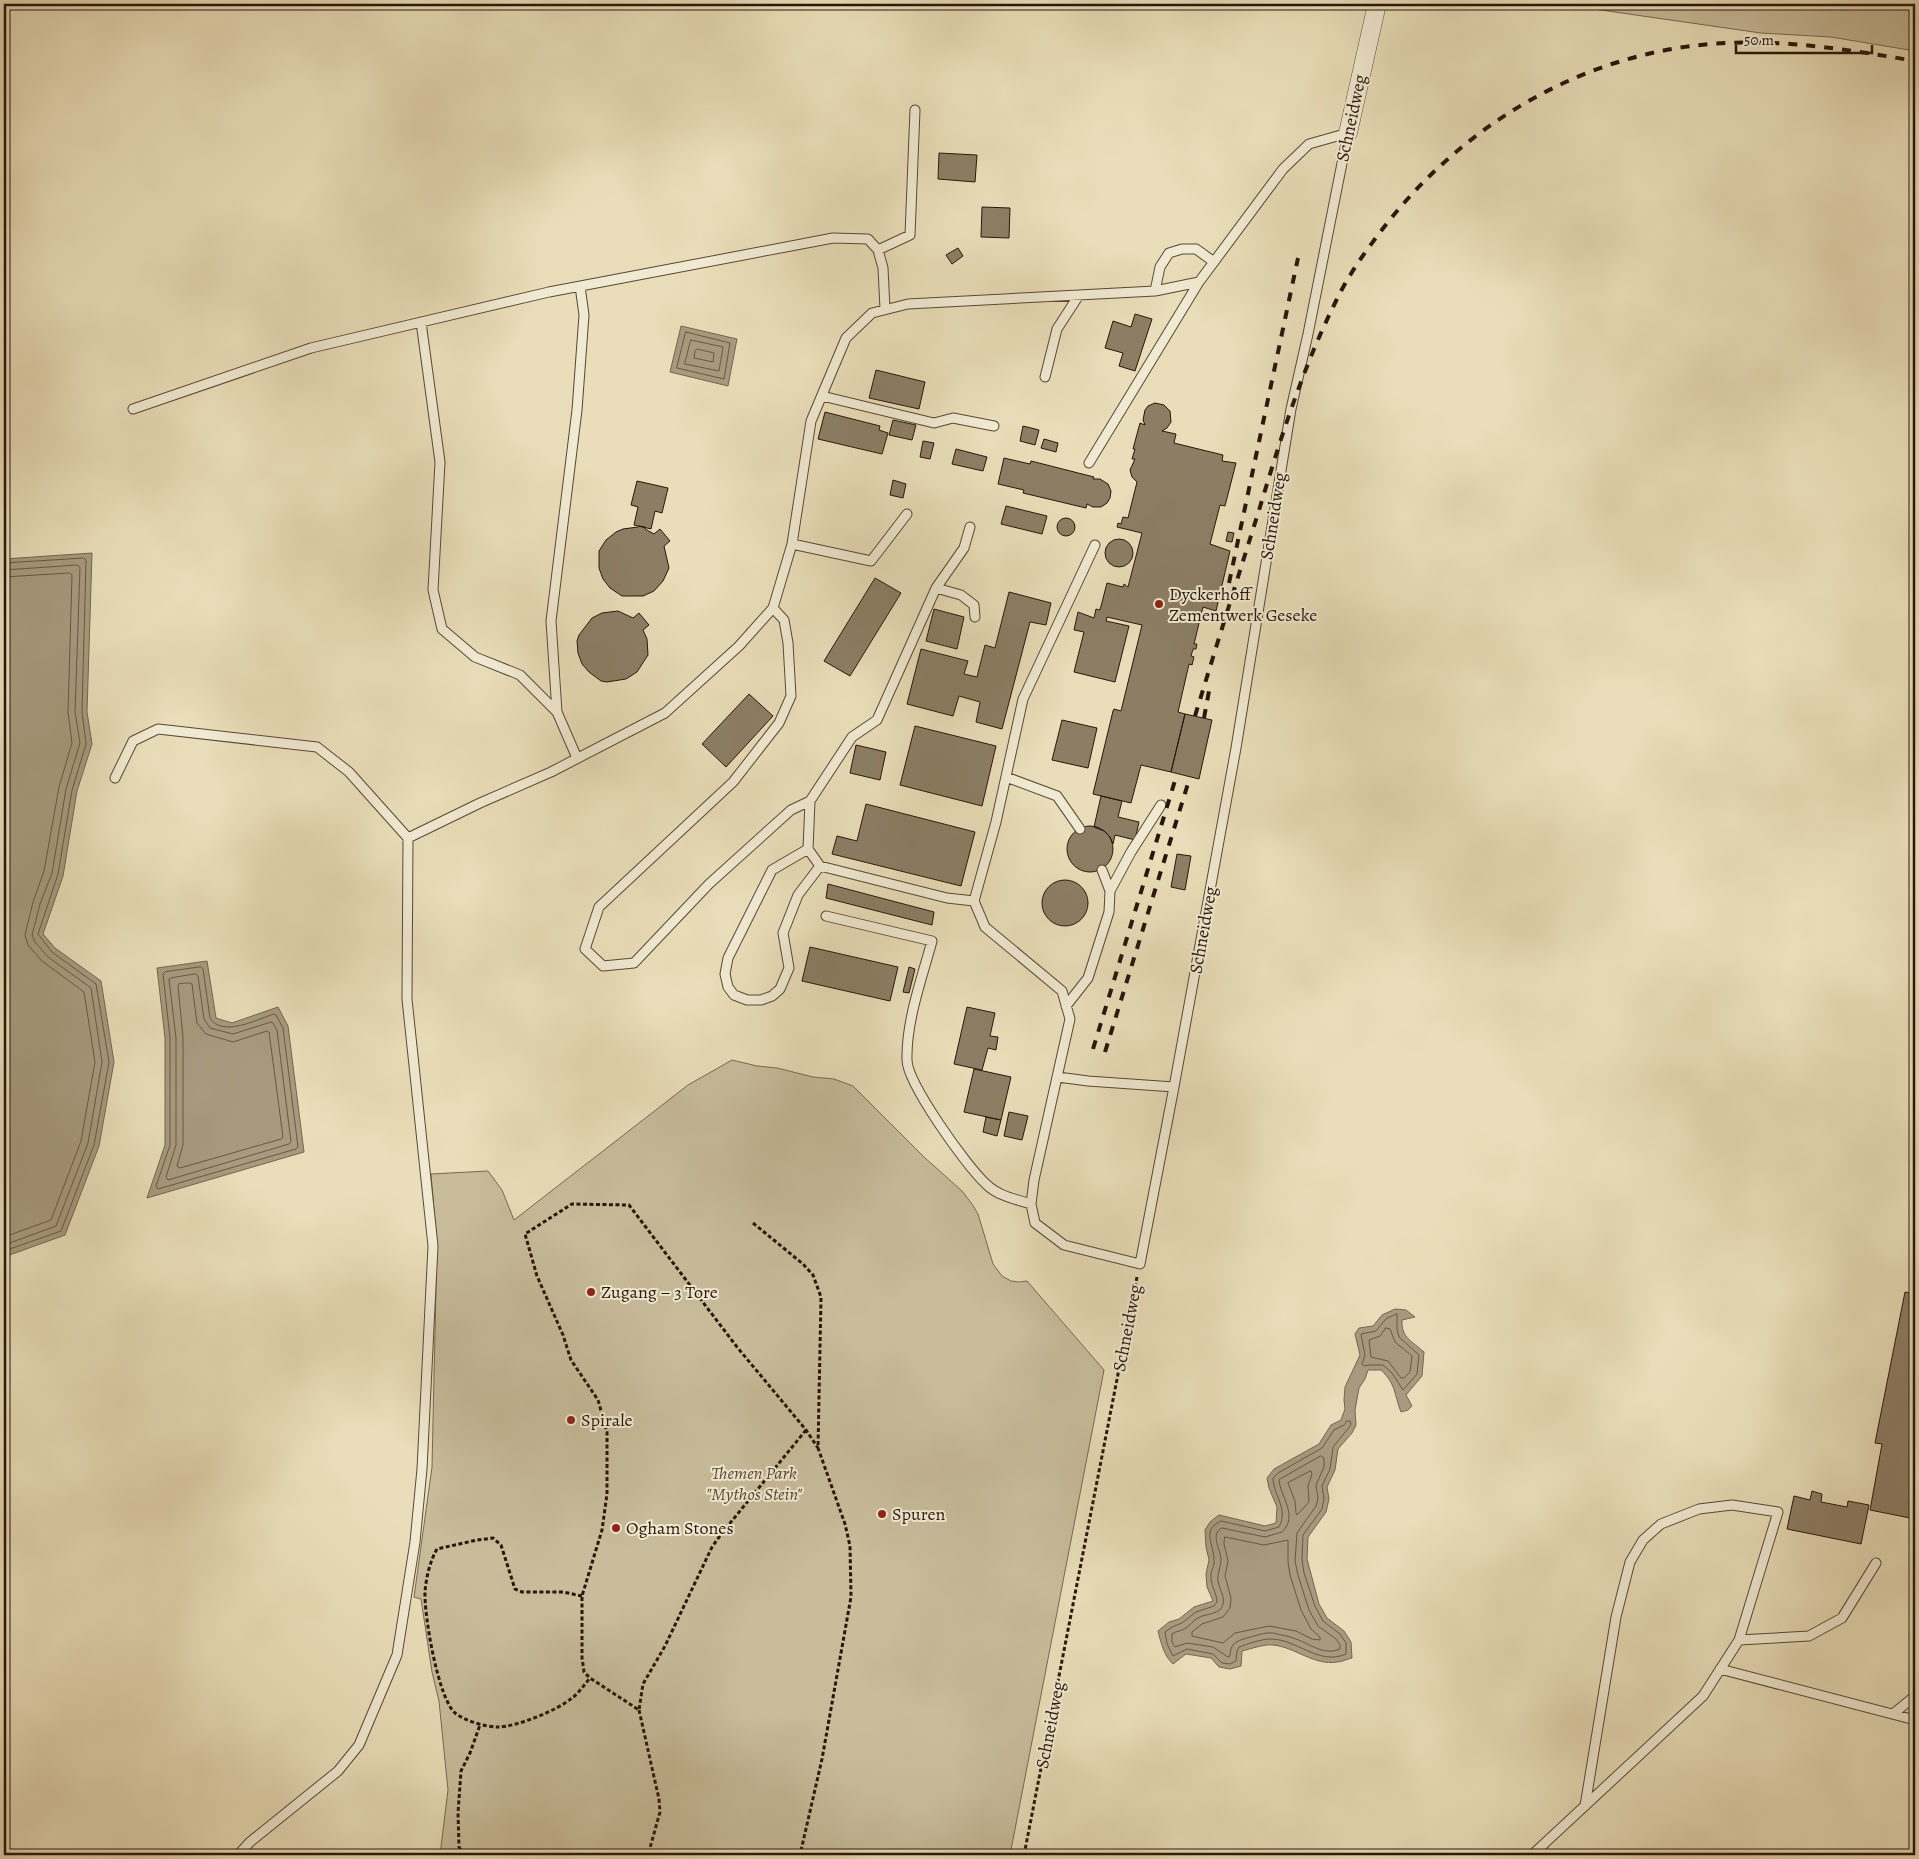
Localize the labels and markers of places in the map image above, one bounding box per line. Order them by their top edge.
place label: Dyckerhoff Zementwerk Geseke [1169,582,1317,627]
marker: Dyckerhoff Zementwerk Geseke [1153,598,1165,610]
place label: Zugang – 3 Tore [601,1280,718,1304]
marker: Zugang – 3 Tore [585,1286,597,1298]
place label: Spirale [581,1408,633,1432]
marker: Spirale [565,1414,577,1426]
place label: Spuren [892,1502,946,1526]
marker: Spuren [876,1508,888,1520]
place label: Ogham Stones [626,1516,734,1540]
marker: Ogham Stones [610,1522,622,1534]

